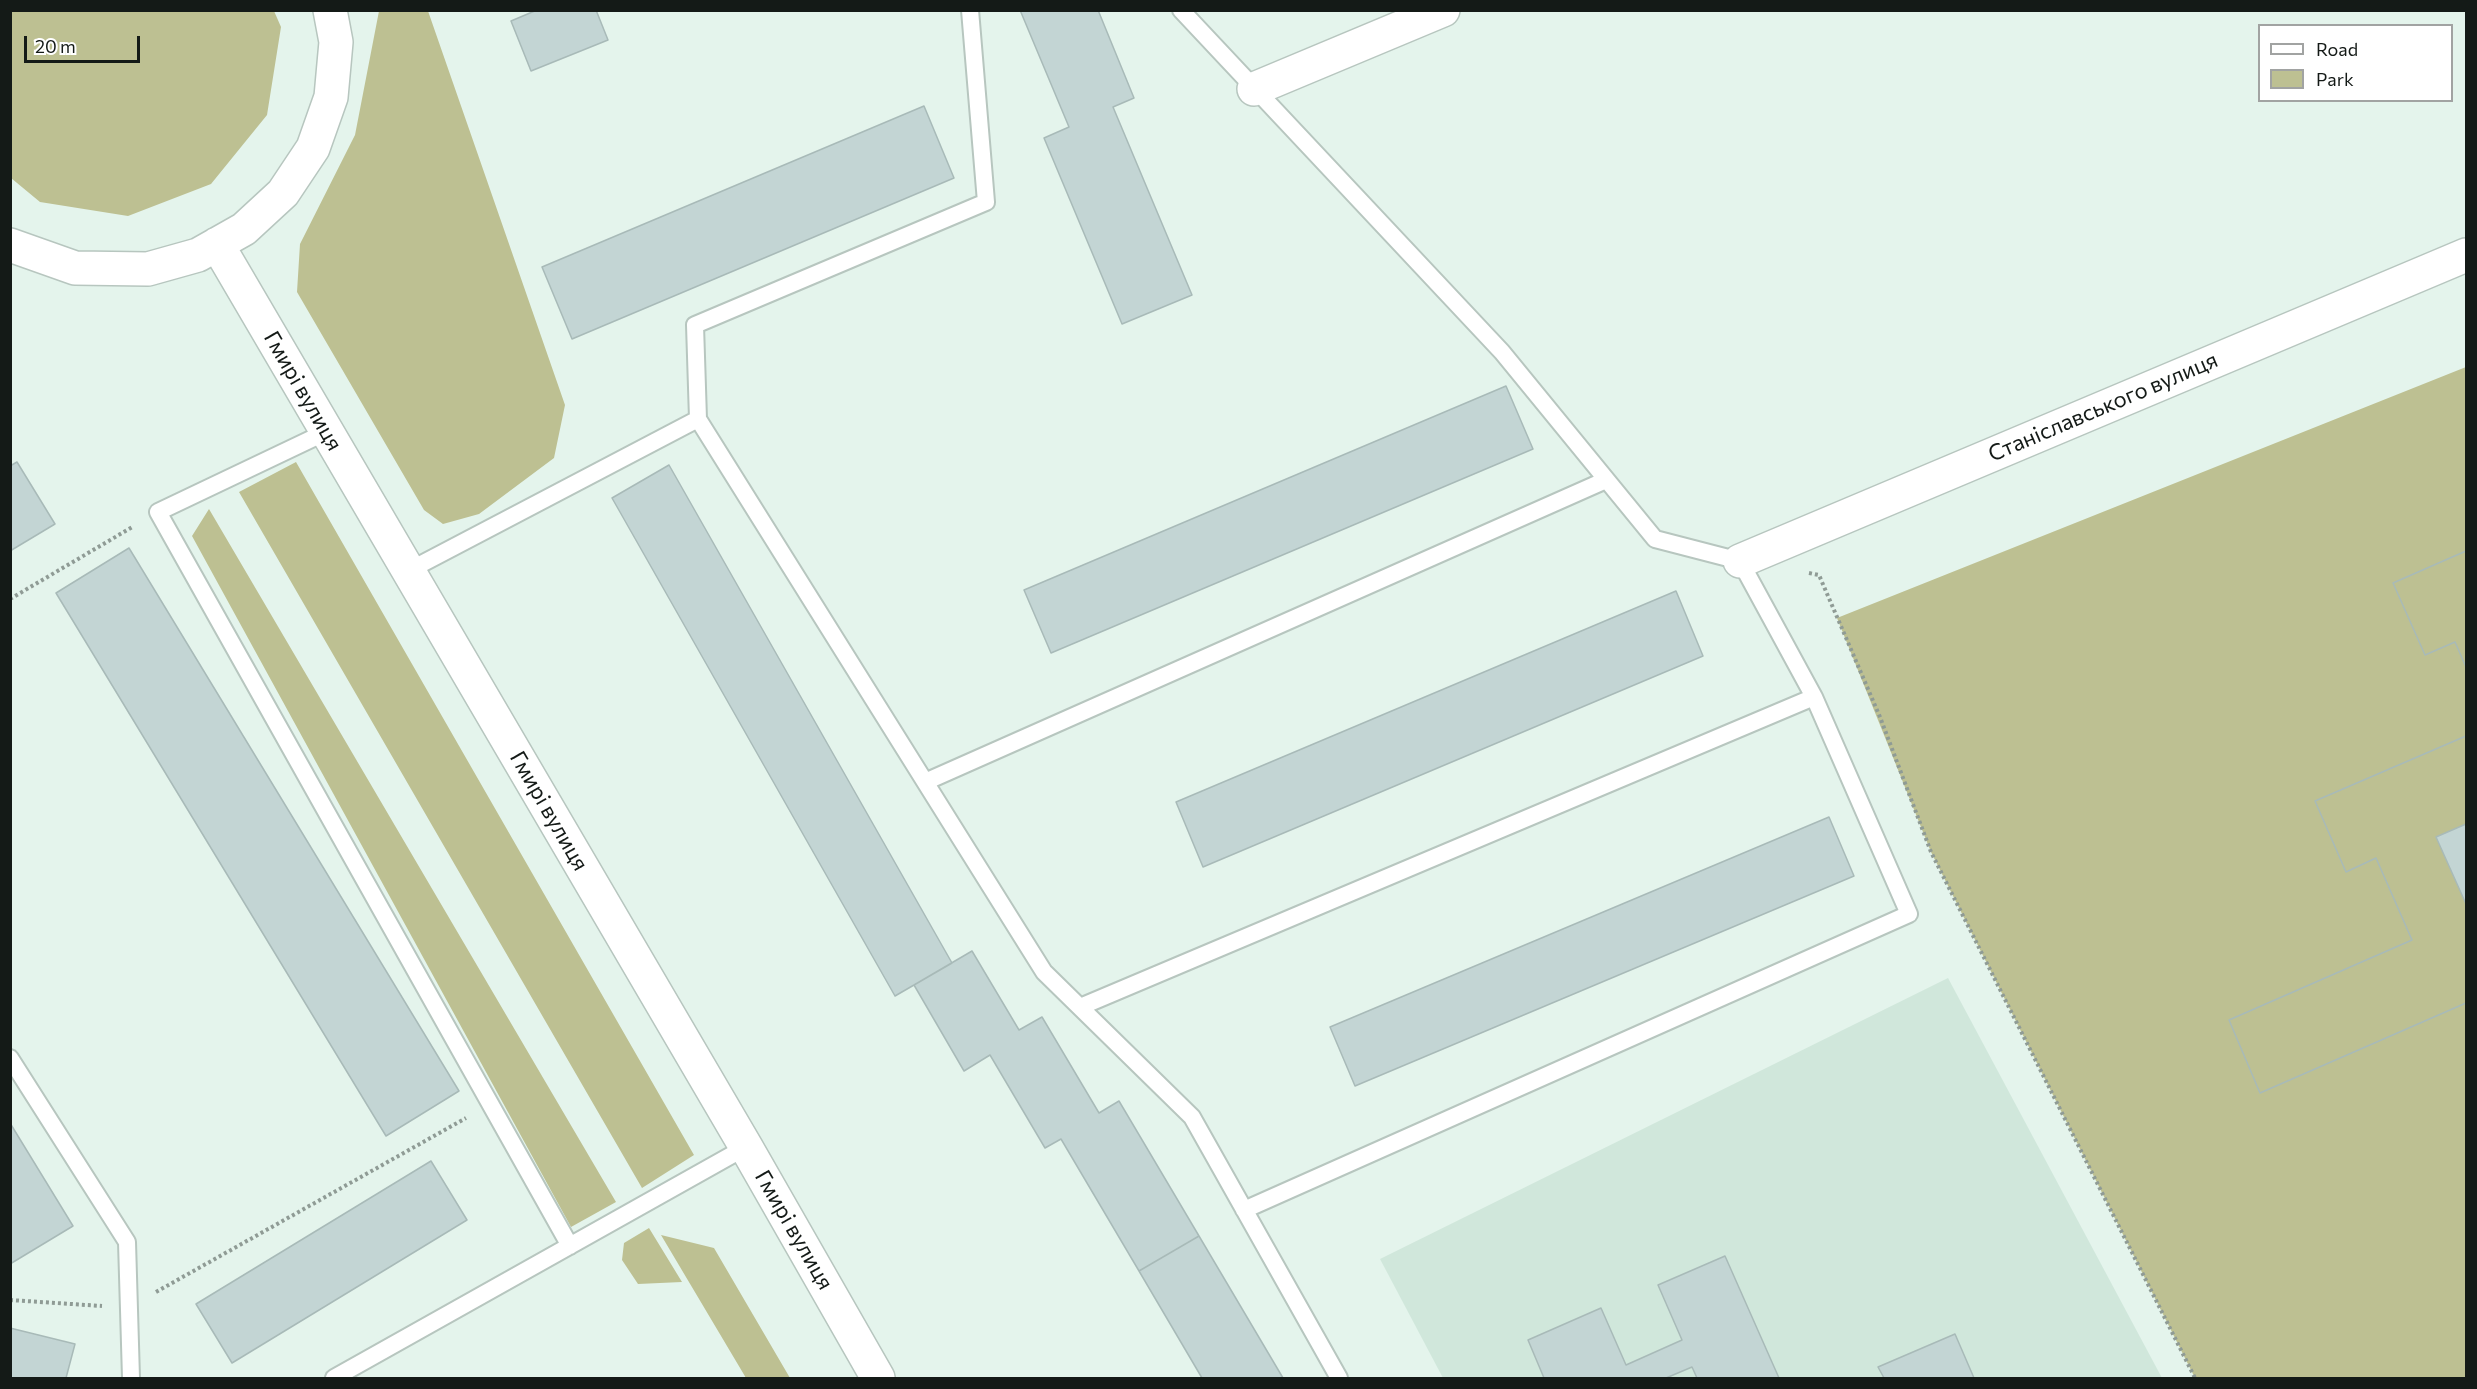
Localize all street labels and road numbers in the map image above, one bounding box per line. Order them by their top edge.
street label: Гмирі вулиця [258,327,348,455]
street label: Станіславського вулиця [1984,347,2222,467]
street label: Гмирі вулиця [504,747,594,875]
street label: Гмирі вулиця [749,1166,839,1294]

